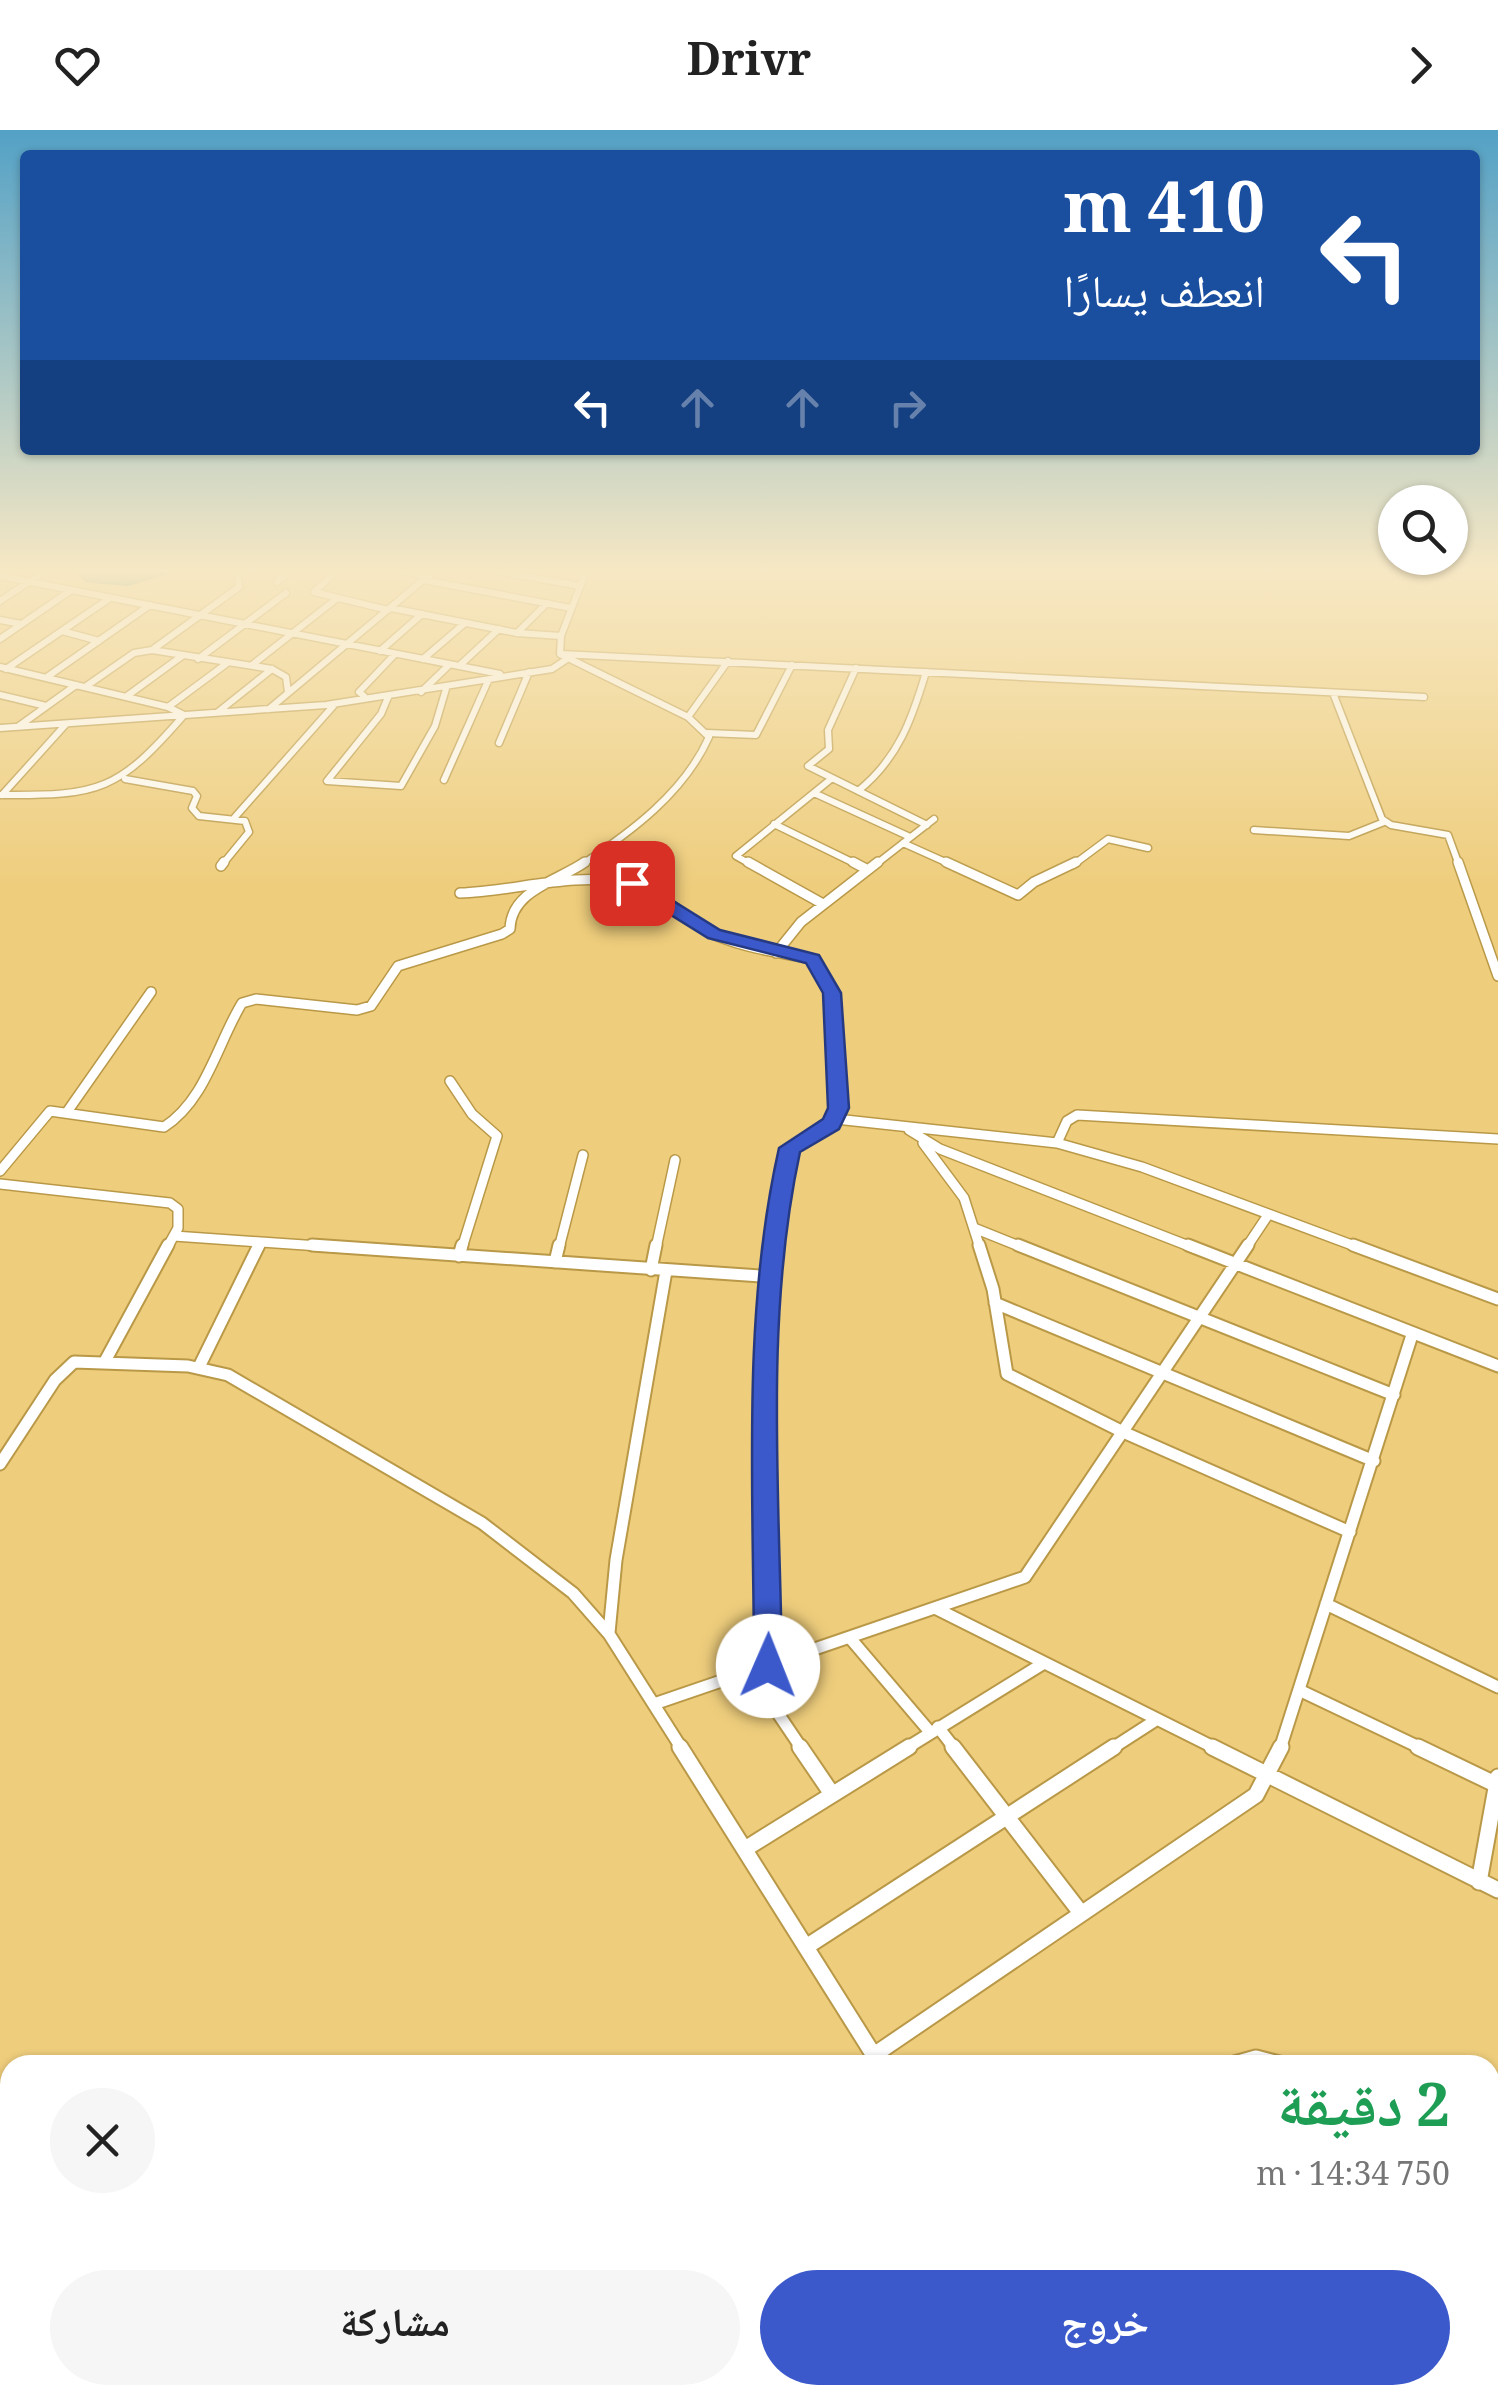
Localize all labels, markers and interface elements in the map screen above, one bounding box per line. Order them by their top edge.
text: Drivr [687,27,811,104]
icon: heart [50,38,105,93]
icon: forward [1393,38,1448,93]
text: 410 m [1063,157,1265,276]
icon: left [1300,190,1430,320]
text: انعطف يسارًا [1064,259,1265,336]
icon: left [565,380,620,435]
icon: ahead [670,380,725,435]
icon: ahead [775,380,830,435]
icon: right [880,380,935,435]
map controls [1378,485,1468,575]
button: search [1378,485,1468,575]
pin [590,841,675,926]
icon: arrive [605,856,660,911]
position arrow [716,1614,820,1718]
text: 2 دقيقة [1277,2062,1450,2164]
button: close [50,2088,155,2193]
text: 750 m · 14:34 [1256,2151,1450,2205]
button: مشاركة [50,2270,740,2385]
button: خروج [760,2270,1450,2385]

